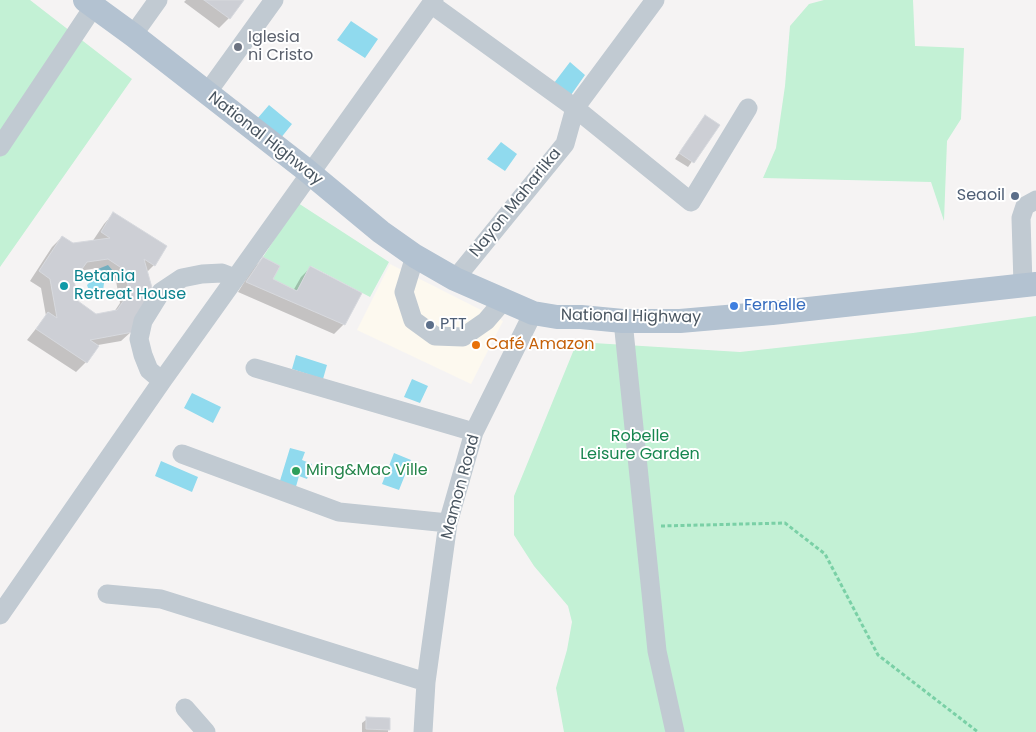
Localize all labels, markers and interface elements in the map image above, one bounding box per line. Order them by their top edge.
place label: Iglesia ni Cristo [248,28,313,66]
marker: Iglesia ni Cristo [232,41,244,53]
street label: National Highway [204,88,326,190]
street label: Nayon Maharlika [466,145,566,261]
place label: Seaoil [957,186,1005,206]
marker: Seaoil [1009,190,1021,202]
place label: Betania Retreat House [74,267,186,305]
marker: Betania Retreat House [58,280,70,292]
place label: Fernelle [744,296,806,316]
marker: Fernelle [728,300,740,312]
street label: National Highway [561,306,701,328]
place label: PTT [440,315,467,335]
marker: PTT [424,319,436,331]
place label: Café Amazon [486,335,594,355]
marker: Café Amazon [470,339,482,351]
park label: Robelle Leisure Garden [580,427,700,465]
street label: Mamon Road [438,433,484,541]
place label: Ming&Mac Ville [306,461,428,481]
marker: Ming&Mac Ville [290,465,302,477]

